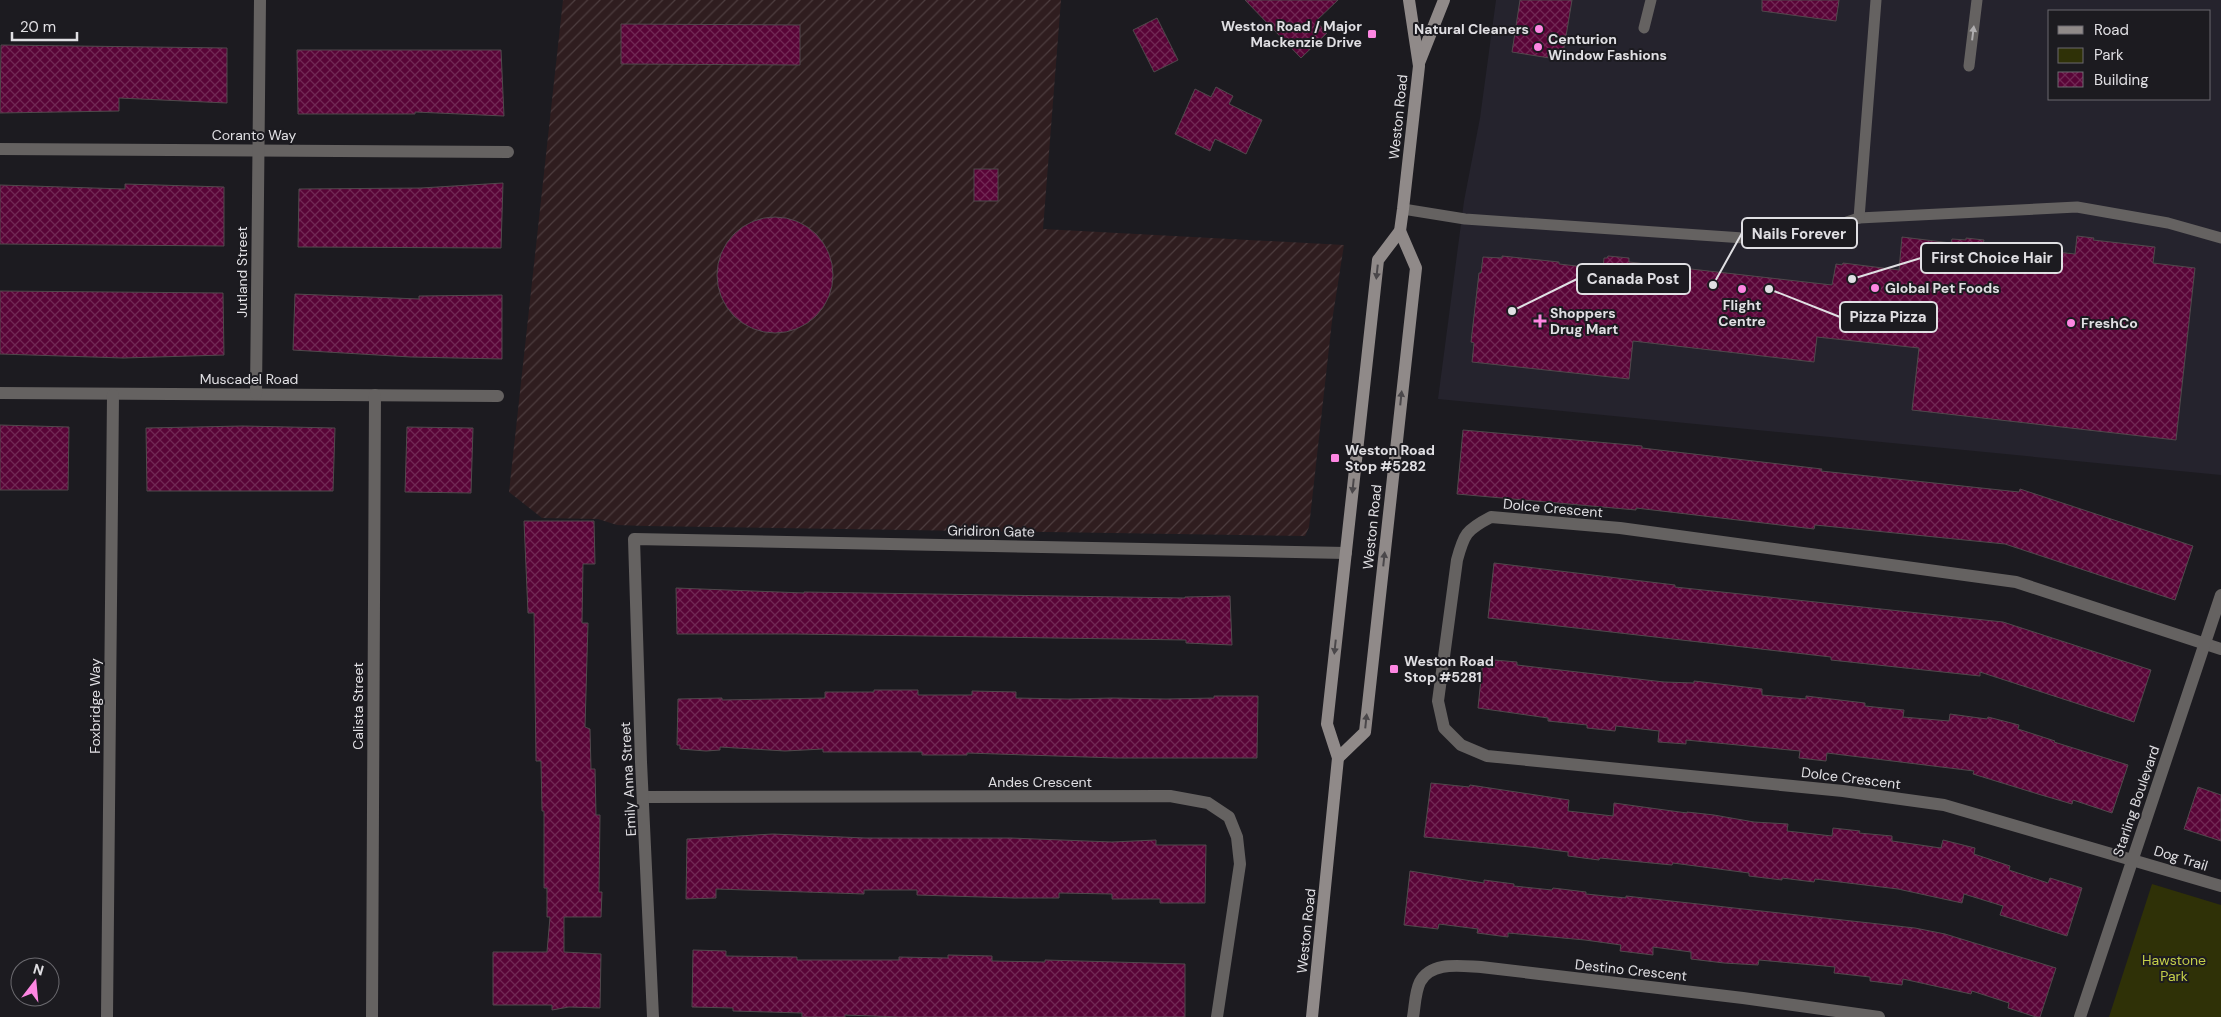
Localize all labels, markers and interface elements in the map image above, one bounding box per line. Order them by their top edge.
scale bar [12,10,78,42]
legend [2048,10,2211,100]
text: 20 m [20,17,56,37]
place label: Weston Road / Major Mackenzie Drive [1221,17,1362,51]
place label: Natural Cleaners [1414,20,1529,38]
text: Road [2094,20,2129,40]
marker: Natural Cleaners [1533,23,1545,35]
one-way arrow [1969,25,1977,41]
marker: Weston Road / Major Mackenzie Drive [1366,28,1378,40]
place label: Centurion Window Fashions [1548,30,1667,64]
marker: Centurion Window Fashions [1532,41,1544,53]
text: Park [2094,45,2124,65]
text: Building [2094,70,2149,90]
street label: Weston Road [1385,74,1411,160]
street label: Coranto Way [212,126,296,144]
callout: Nails Forever [1742,218,1857,248]
text: Nails Forever [1752,224,1846,244]
street label: Jutland Street [233,226,251,318]
callout: First Choice Hair [1921,243,2062,273]
text: First Choice Hair [1931,248,2053,268]
one-way arrow [1372,264,1380,280]
callout: Canada Post [1577,264,1690,294]
text: Canada Post [1587,269,1679,289]
place label: Global Pet Foods [1885,279,2000,297]
marker: Global Pet Foods [1869,282,1881,294]
marker: Flight Centre [1736,283,1748,295]
place label: Flight Centre [1718,296,1766,330]
callout: Pizza Pizza [1840,302,1937,332]
place label: Shoppers Drug Mart [1550,304,1618,338]
text: Pizza Pizza [1849,307,1927,327]
place label: FreshCo [2081,314,2138,332]
marker: Shoppers Drug Mart [1534,315,1546,327]
marker: FreshCo [2065,317,2077,329]
street label: Muscadel Road [200,370,298,388]
one-way arrow [1397,389,1405,405]
place label: Weston Road Stop #5282 [1345,441,1435,475]
marker: Weston Road Stop #5282 [1329,452,1341,464]
one-way arrow [1349,478,1357,494]
street label: Weston Road [1359,484,1385,570]
street label: Dolce Crescent [1502,495,1604,521]
street label: Gridiron Gate [947,521,1035,541]
one-way arrow [1380,551,1388,567]
one-way arrow [1331,640,1339,656]
place label: Weston Road Stop #5281 [1404,652,1494,686]
street label: Foxbridge Way [86,658,104,754]
street label: Calista Street [349,662,367,750]
marker: Weston Road Stop #5281 [1388,663,1400,675]
one-way arrow [1362,712,1370,728]
street label: Emily Anna Street [616,721,640,837]
street label: Starling Boulevard [2109,743,2163,859]
street label: Dolce Crescent [1800,763,1902,793]
street label: Andes Crescent [988,773,1092,791]
street label: Dog Trail [2152,841,2210,875]
street label: Weston Road [1293,888,1319,974]
park label: Hawstone Park [2142,951,2206,985]
street label: Destino Crescent [1574,955,1688,985]
north arrow [10,957,60,1007]
text: N [31,959,46,980]

